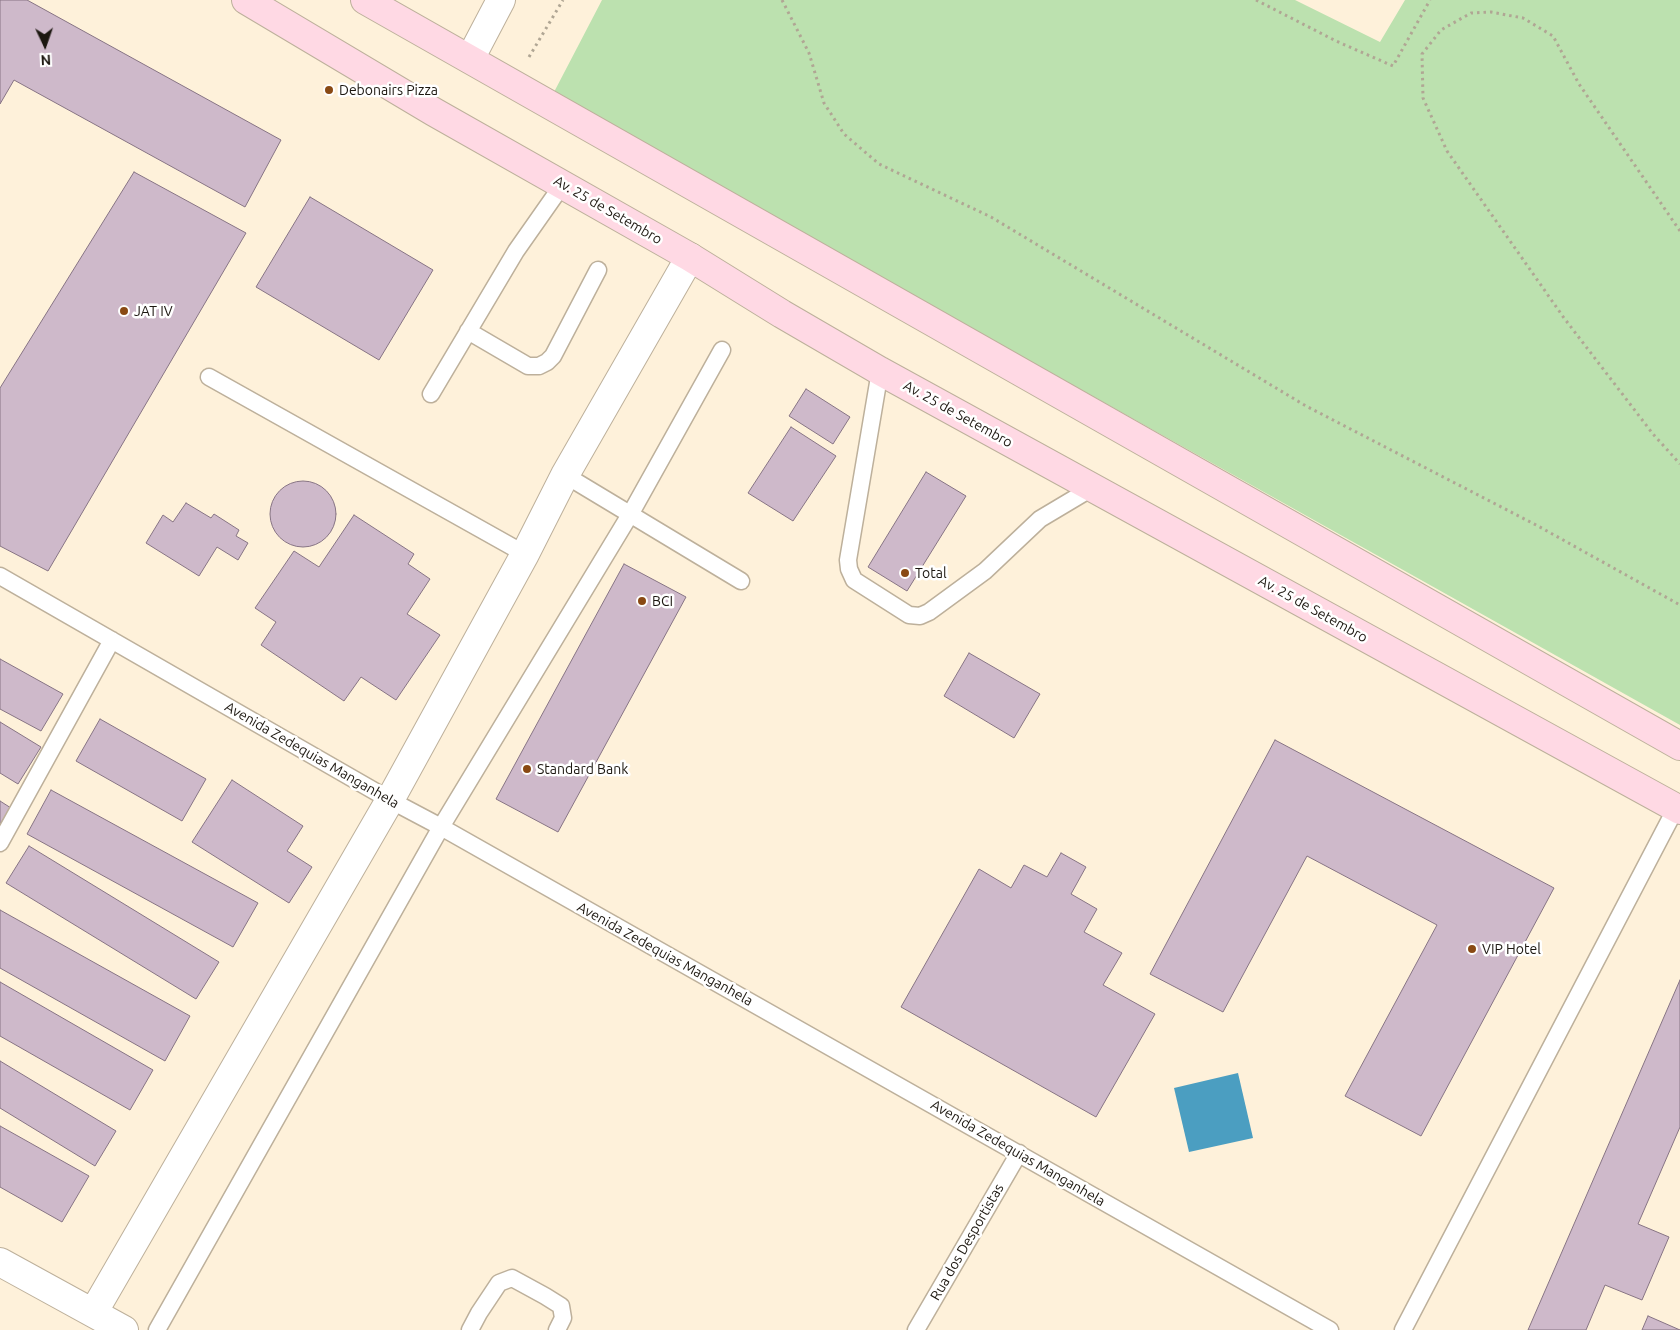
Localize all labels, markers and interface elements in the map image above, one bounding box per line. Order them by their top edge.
north arrow [20,20,70,70]
text: N [40,52,51,68]
place label: Debonairs Pizza [339,82,438,98]
marker: Debonairs Pizza [323,84,335,96]
street label: Av. 25 de Setembro [551,172,665,248]
place label: JAT IV [134,303,173,319]
marker: JAT IV [118,305,130,317]
street label: Av. 25 de Setembro [901,377,1015,451]
place label: Total [915,565,947,581]
marker: Total [899,567,911,579]
street label: Av. 25 de Setembro [1256,572,1370,646]
place label: BCI [652,593,673,609]
marker: BCI [636,595,648,607]
street label: Avenida Zedequias Manganhela [222,698,402,812]
place label: Standard Bank [537,761,628,777]
marker: Standard Bank [521,763,533,775]
street label: Avenida Zedequias Manganhela [574,899,756,1009]
place label: VIP Hotel [1482,941,1541,957]
marker: VIP Hotel [1466,943,1478,955]
street label: Avenida Zedequias Manganhela [928,1096,1108,1210]
street label: Rua dos Desportistas [927,1181,1007,1303]

